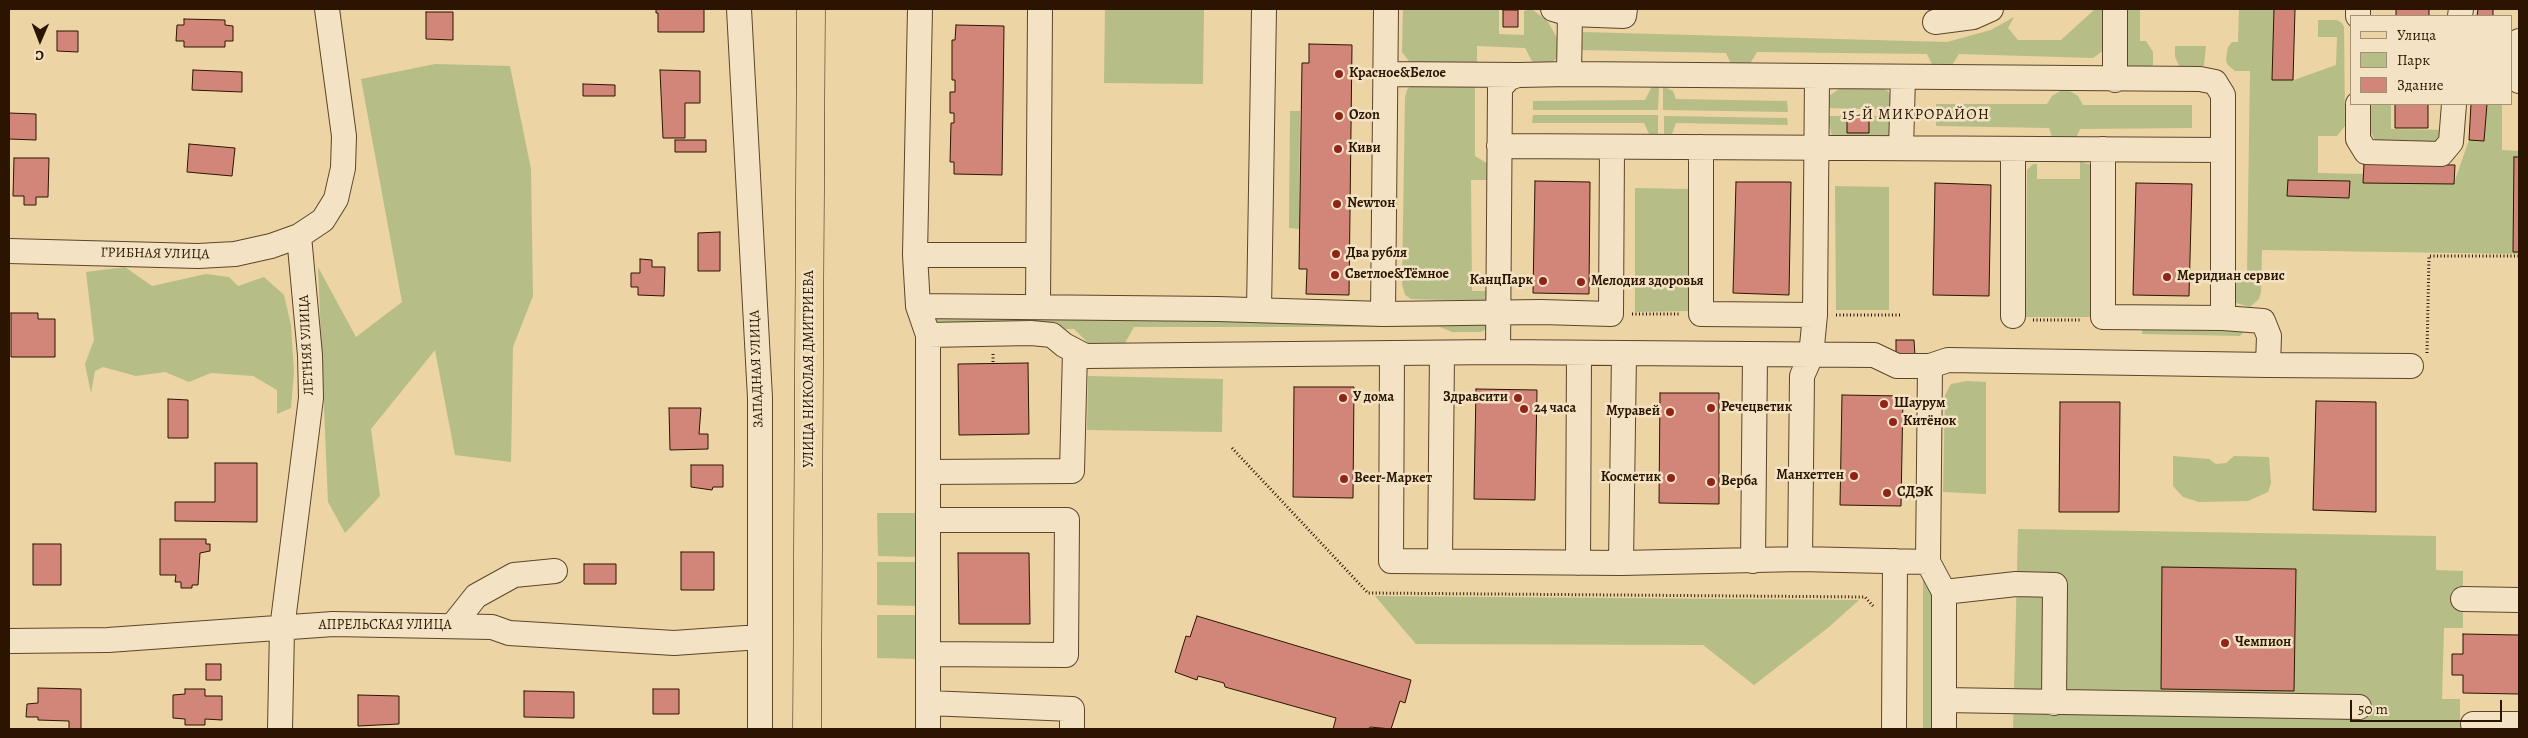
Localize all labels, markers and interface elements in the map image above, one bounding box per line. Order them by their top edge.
north arrow [15,15,65,65]
legend [2350,15,2513,105]
text: Улица [2397,25,2436,45]
text: С [35,46,44,65]
text: Парк [2397,50,2430,70]
place label: Красное&Белое [1349,66,1446,82]
marker: Красное&Белое [1333,68,1345,80]
text: Здание [2397,75,2444,95]
district label: 15-Й МИКРОРАЙОН [1840,106,1992,124]
place label: Ozon [1349,108,1380,124]
marker: Ozon [1333,110,1345,122]
place label: Киви [1348,141,1381,157]
marker: Киви [1332,143,1344,155]
place label: Newтон [1347,196,1395,212]
marker: Newтон [1331,198,1343,210]
street label: ГРИБНАЯ УЛИЦА [100,245,210,263]
place label: Два рубля [1346,246,1407,262]
marker: Два рубля [1330,248,1342,260]
place label: Светлое&Тёмное [1345,267,1449,283]
marker: Светлое&Тёмное [1329,269,1341,281]
place label: Меридиан сервис [2177,269,2285,285]
street label: УЛИЦА НИКОЛАЯ ДМИТРИЕВА [802,270,818,468]
marker: Меридиан сервис [2161,271,2173,283]
place label: КанцПарк [1469,273,1533,289]
place label: Мелодия здоровья [1591,274,1704,290]
marker: КанцПарк [1537,275,1549,287]
marker: Мелодия здоровья [1575,276,1587,288]
street label: ЛЕТНЯЯ УЛИЦА [296,294,318,396]
street label: ЗАПАДНАЯ УЛИЦА [747,310,767,428]
place label: У дома [1353,390,1394,406]
place label: Здравсити [1443,390,1508,406]
marker: У дома [1337,392,1349,404]
marker: Здравсити [1512,392,1524,404]
place label: Шаурум [1894,396,1946,412]
marker: Шаурум [1878,398,1890,410]
place label: Речецветик [1721,400,1792,416]
place label: 24 часа [1534,401,1576,417]
marker: Речецветик [1705,402,1717,414]
marker: 24 часа [1518,403,1530,415]
place label: Муравей [1606,404,1660,420]
marker: Муравей [1664,406,1676,418]
place label: Китёнок [1903,414,1956,430]
marker: Китёнок [1887,416,1899,428]
place label: Манхеттен [1776,468,1844,484]
place label: Косметик [1601,470,1661,486]
marker: Манхеттен [1848,470,1860,482]
place label: Beer-Маркет [1354,471,1432,487]
marker: Косметик [1665,472,1677,484]
marker: Beer-Маркет [1338,473,1350,485]
place label: Верба [1721,474,1758,490]
marker: Верба [1705,476,1717,488]
place label: СДЭК [1897,485,1933,501]
marker: СДЭК [1881,487,1893,499]
street label: АПРЕЛЬСКАЯ УЛИЦА [318,618,452,634]
place label: Чемпион [2235,635,2291,651]
marker: Чемпион [2219,637,2231,649]
scale bar [2353,690,2506,722]
text: 50 m [2358,699,2388,719]

